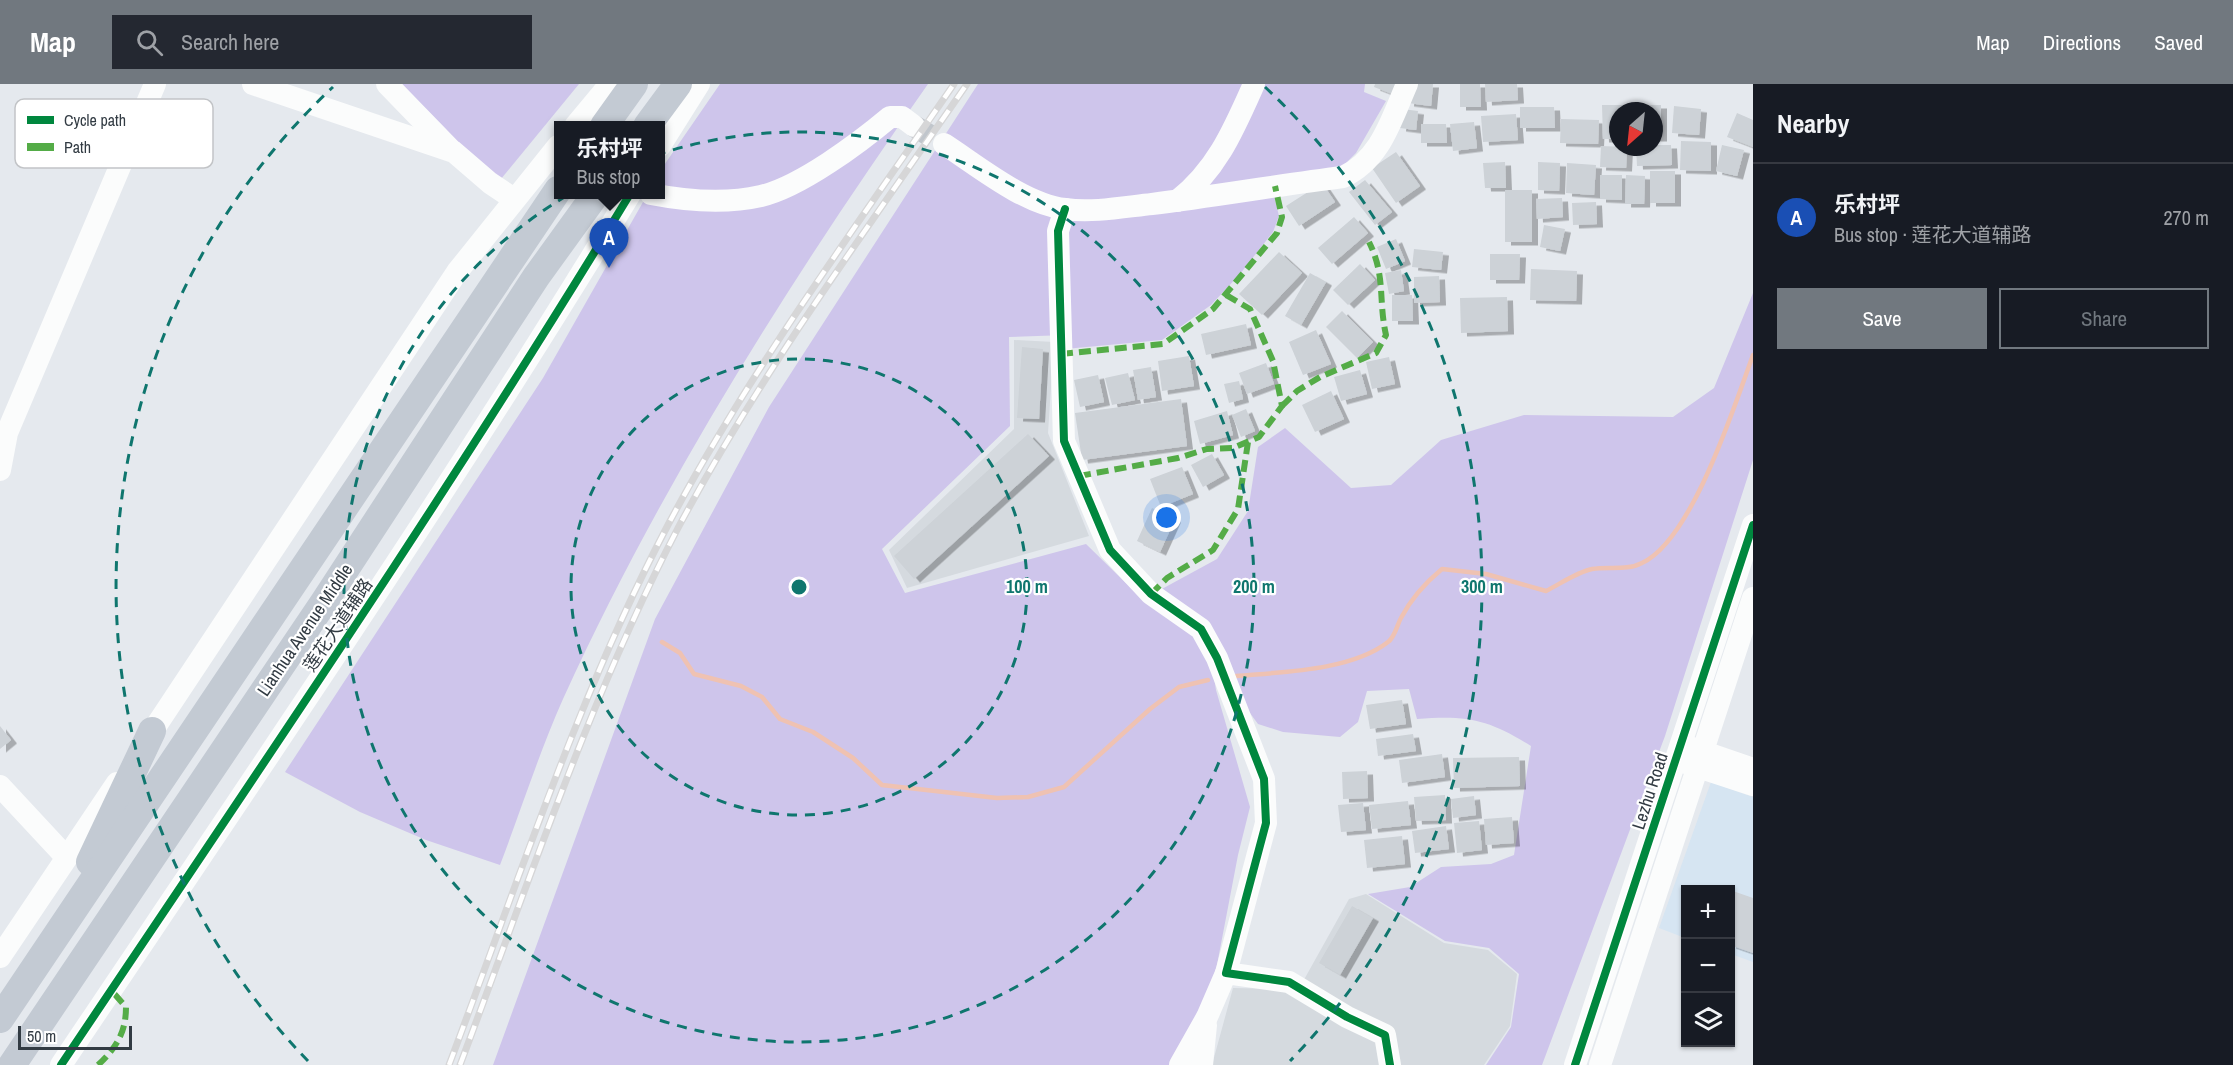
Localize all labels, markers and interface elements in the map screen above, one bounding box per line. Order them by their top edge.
search box [112,15,532,69]
text: Map [30,23,76,61]
icon: search [133,26,166,59]
text: Search here [181,27,279,57]
text: Map [1976,28,2010,57]
text: Directions [2043,28,2121,57]
text: Saved [2154,28,2203,57]
legend [15,99,213,168]
north arrow [1609,102,1663,156]
text: Nearby [1777,106,1849,141]
text: Cycle path [64,109,126,131]
popup [554,121,665,199]
text: 乐村坪 [576,133,643,163]
text: Path [64,136,91,158]
text: Bus stop [576,163,640,190]
text: 乐村坪 [1834,189,1900,219]
text: A [1791,204,1802,231]
text: 270 m [2163,204,2209,231]
pin: A [590,218,628,268]
text: Bus stop · 莲花大道辅路 [1834,221,2032,248]
button: Save [1777,288,1987,349]
button: Share [1999,288,2209,349]
your location [1152,503,1181,532]
street label: Lianhua Avenue Middle [251,559,358,701]
street label: 莲花大道辅路 [297,573,378,676]
text: 100 m [1006,574,1048,599]
text: 200 m [1233,574,1275,599]
text: 300 m [1461,574,1503,599]
centre of rings [789,577,809,597]
street label: Lezhu Road [1625,749,1674,833]
map controls [1681,885,1735,1047]
button: + [1681,885,1735,939]
button: − [1681,939,1735,993]
button: layers [1681,993,1735,1047]
scale bar [18,1023,132,1050]
text: 50 m [27,1025,56,1047]

